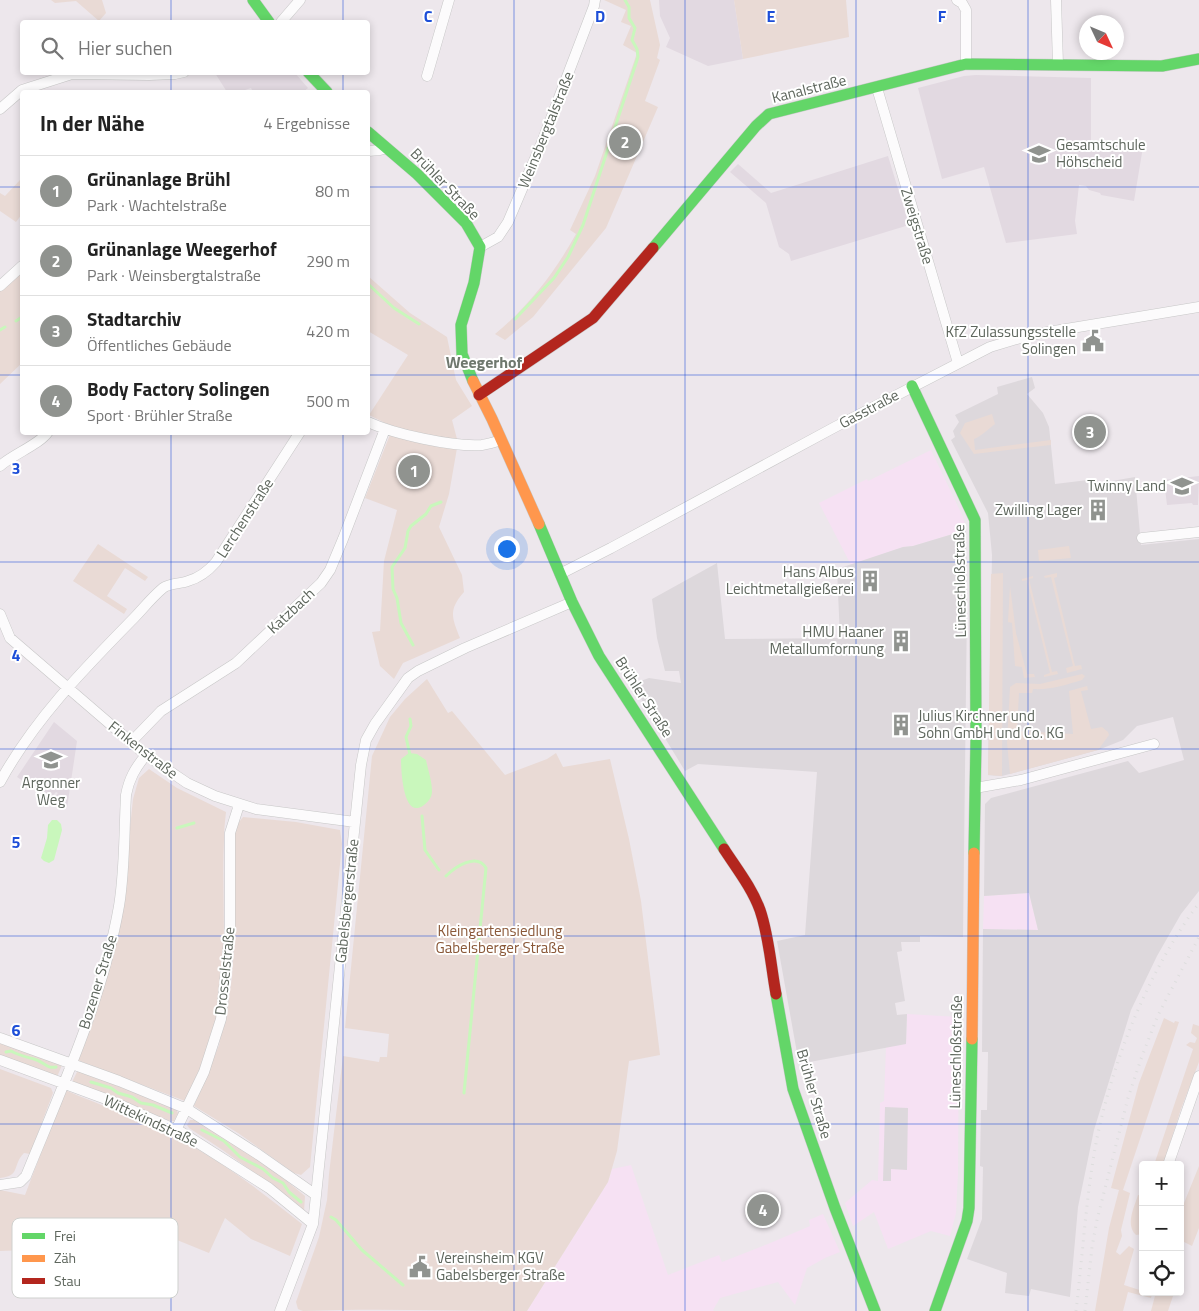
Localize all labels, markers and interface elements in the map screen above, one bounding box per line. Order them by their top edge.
text: C [424,4,433,28]
text: D [595,4,605,28]
text: E [767,4,776,28]
text: F [938,4,947,28]
north arrow [1079,15,1124,60]
search box [20,20,370,75]
text: Hier suchen [78,33,173,62]
icon: search [38,34,66,62]
street label: Weinsbergtalstraße [512,68,580,192]
street label: Kanalstraße [769,68,849,109]
text: In der Nähe [40,107,145,139]
text: 4 Ergebnisse [263,111,350,135]
pin: 2 [609,123,641,161]
place label: Gesamtschule Höhscheid [1056,133,1146,173]
school or university icon: Gesamtschule Höhscheid [1026,141,1052,167]
street label: Brühler Straße [405,143,486,225]
text: Grünanlage Brühl [87,164,231,193]
text: 1 [52,179,60,203]
text: 80 m [315,179,350,203]
street label: Zweigstraße [895,185,940,267]
text: Park · Wachtelstraße [87,193,227,217]
text: Grünanlage Weegerhof [87,234,277,263]
text: 2 [52,249,60,273]
text: 290 m [306,249,350,273]
text: Park · Weinsbergtalstraße [87,263,261,287]
text: Stadtarchiv [87,304,181,333]
text: 3 [52,319,60,343]
text: 420 m [306,319,350,343]
place label: KfZ Zulassungsstelle Solingen [946,320,1076,360]
public building icon: KfZ Zulassungsstelle Solingen [1080,328,1106,354]
text: Öffentliches Gebäude [87,333,231,357]
district label: Weegerhof [446,350,523,374]
text: Body Factory Solingen [87,374,270,403]
street label: Gasstraße [835,383,903,434]
text: 4 [52,389,60,413]
text: 500 m [306,389,350,413]
text: Sport · Brühler Straße [87,403,233,427]
pin: 3 [1074,413,1106,451]
pin: 1 [398,452,430,490]
text: 3 [12,456,20,480]
street label: Lerchenstraße [210,473,279,562]
school or university icon: Twinny Land [1169,473,1195,499]
place label: Twinny Land [1087,474,1166,497]
building icon: Zwilling Lager [1085,497,1111,523]
place label: Zwilling Lager [995,498,1082,521]
street label: Lüneschloßstraße [947,524,972,638]
your location [494,536,520,562]
place label: Hans Albus Leichtmetallgießerei [726,560,854,600]
building icon: Hans Albus Leichtmetallgießerei [857,568,883,594]
street label: Katzbach [262,582,320,639]
place label: HMU Haaner Metallumformung [770,620,884,660]
building icon: HMU Haaner Metallumformung [888,628,914,654]
text: 4 [12,643,21,667]
street label: Brühler Straße [610,652,679,742]
place label: Julius Kirchner und Sohn GmbH und Co. KG [918,704,1064,744]
building icon: Julius Kirchner und Sohn GmbH und Co. KG [888,712,914,738]
street label: Finkenstraße [104,715,183,784]
school or university icon: Argonner Weg [38,747,64,773]
place label: Argonner Weg [22,771,80,811]
text: 5 [12,830,21,854]
street label: Gabelsbergerstraße [329,838,364,964]
park label: Kleingartensiedlung Gabelsberger Straße [435,919,565,959]
street label: Drosselstraße [208,926,241,1016]
street label: Bozener Straße [72,932,123,1032]
street label: Lüneschloßstraße [943,995,968,1109]
text: 6 [12,1018,21,1042]
street label: Brühler Straße [791,1046,838,1141]
street label: Wittekindstraße [100,1089,202,1153]
map controls [1139,1161,1184,1296]
button: + [1139,1161,1184,1206]
pin: 4 [747,1191,779,1229]
button: − [1139,1206,1184,1251]
legend [12,1218,178,1298]
text: Frei [54,1225,76,1246]
place label: Vereinsheim KGV Gabelsberger Straße [436,1246,565,1286]
text: Zäh [54,1247,76,1268]
button: locate [1139,1251,1184,1296]
public building icon: Vereinsheim KGV Gabelsberger Straße [407,1254,433,1280]
text: Stau [54,1270,81,1291]

